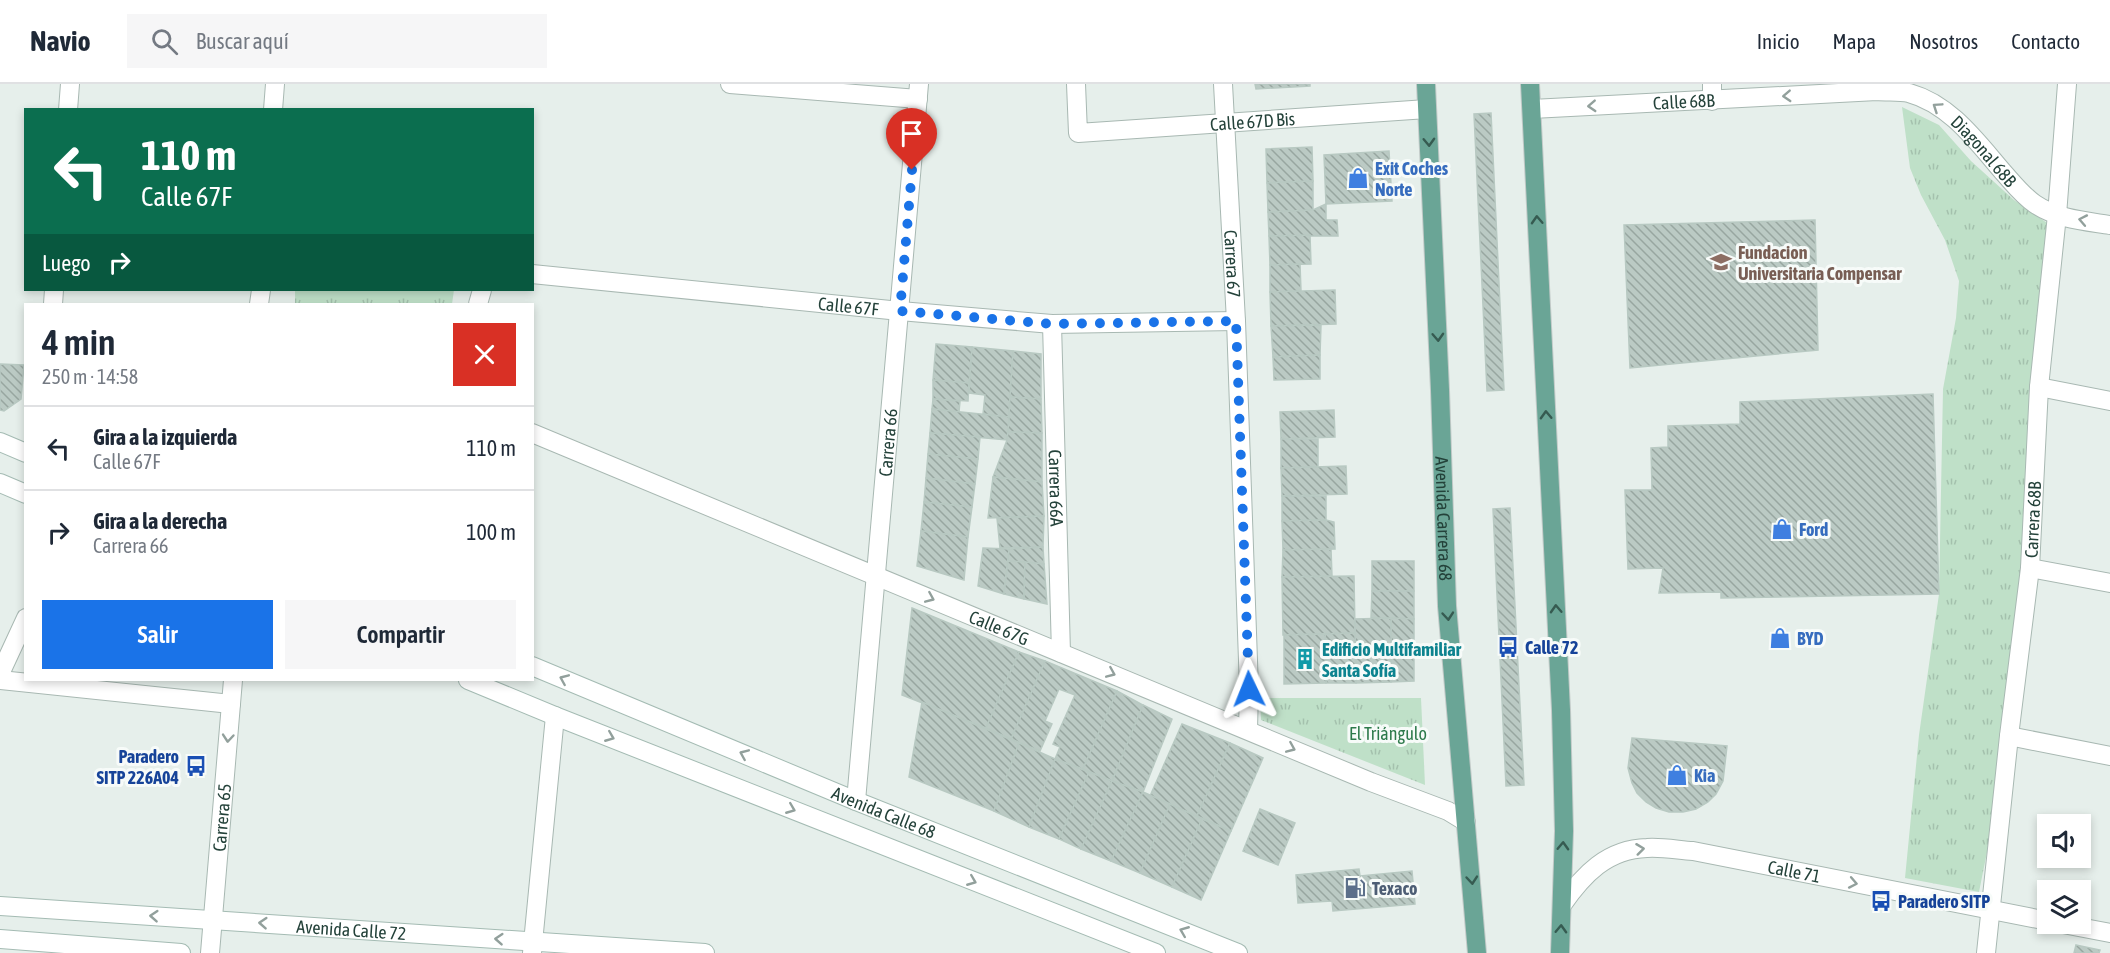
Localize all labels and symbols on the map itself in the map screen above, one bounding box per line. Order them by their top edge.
street label: Calle 68B [1652,89,1716,113]
one-way arrow [1782,89,1791,102]
one-way arrow [1587,100,1596,113]
one-way arrow [1933,103,1944,114]
pin [886,108,937,170]
street label: Calle 67D Bis [1209,108,1296,134]
street label: Diagonal 68B [1947,111,2022,191]
one-way arrow [1422,138,1435,147]
place label: Exit Coches Norte [1375,158,1449,200]
shop icon: Exit Coches Norte [1346,166,1370,190]
one-way arrow [1530,215,1543,224]
one-way arrow [2079,215,2088,227]
street label: Carrera 67 [1221,229,1245,298]
place label: Fundacion Universitaria Compensar [1738,242,1902,284]
school or university icon: Fundacion Universitaria Compensar [1709,250,1733,274]
street label: Calle 67F [817,292,880,319]
one-way arrow [1431,333,1444,342]
street label: Carrera 66 [874,408,901,477]
one-way arrow [1539,410,1552,419]
street label: Carrera 66A [1045,449,1068,527]
street label: Avenida Carrera 68 [1432,456,1457,581]
street label: Carrera 68B [2020,480,2045,558]
shop icon: Ford [1770,517,1794,541]
place label: Ford [1799,519,1828,540]
one-way arrow [924,591,935,603]
one-way arrow [1550,605,1563,614]
street label: Calle 67G [966,606,1032,649]
one-way arrow [1441,611,1454,621]
shop icon: BYD [1768,626,1792,650]
place label: BYD [1797,628,1824,649]
bus stop icon: Calle 72 [1496,635,1520,659]
place label: Calle 72 [1525,637,1578,658]
place label: Edificio Multifamiliar Santa Sofía [1322,639,1462,681]
building icon: Edificio Multifamiliar Santa Sofía [1293,647,1317,671]
position arrow [1217,657,1281,721]
one-way arrow [1104,666,1115,678]
one-way arrow [560,674,571,686]
park label: El Triángulo [1349,723,1427,744]
one-way arrow [603,730,614,742]
one-way arrow [222,733,235,742]
one-way arrow [1284,741,1295,753]
place label: Paradero SITP 226A04 [97,746,179,788]
one-way arrow [740,749,751,761]
bus stop icon: Paradero SITP 226A04 [184,754,208,778]
shop icon: Kia [1665,763,1689,787]
place label: Kia [1694,765,1715,786]
street label: Avenida Calle 68 [829,782,939,842]
street label: Carrera 65 [208,783,235,852]
one-way arrow [785,802,796,814]
one-way arrow [1557,842,1570,851]
one-way arrow [1636,843,1645,856]
street label: Calle 71 [1766,855,1823,886]
one-way arrow [967,873,977,886]
one-way arrow [1465,875,1478,884]
fuel station icon: Texaco [1343,876,1367,900]
one-way arrow [1848,876,1858,889]
place label: Texaco [1372,878,1418,899]
bus stop icon: Paradero SITP [1869,889,1893,913]
place label: Paradero SITP [1898,891,1990,912]
one-way arrow [150,910,159,923]
street label: Avenida Calle 72 [296,915,407,944]
one-way arrow [258,917,267,930]
one-way arrow [1555,924,1567,933]
one-way arrow [1179,926,1190,938]
one-way arrow [495,933,504,946]

